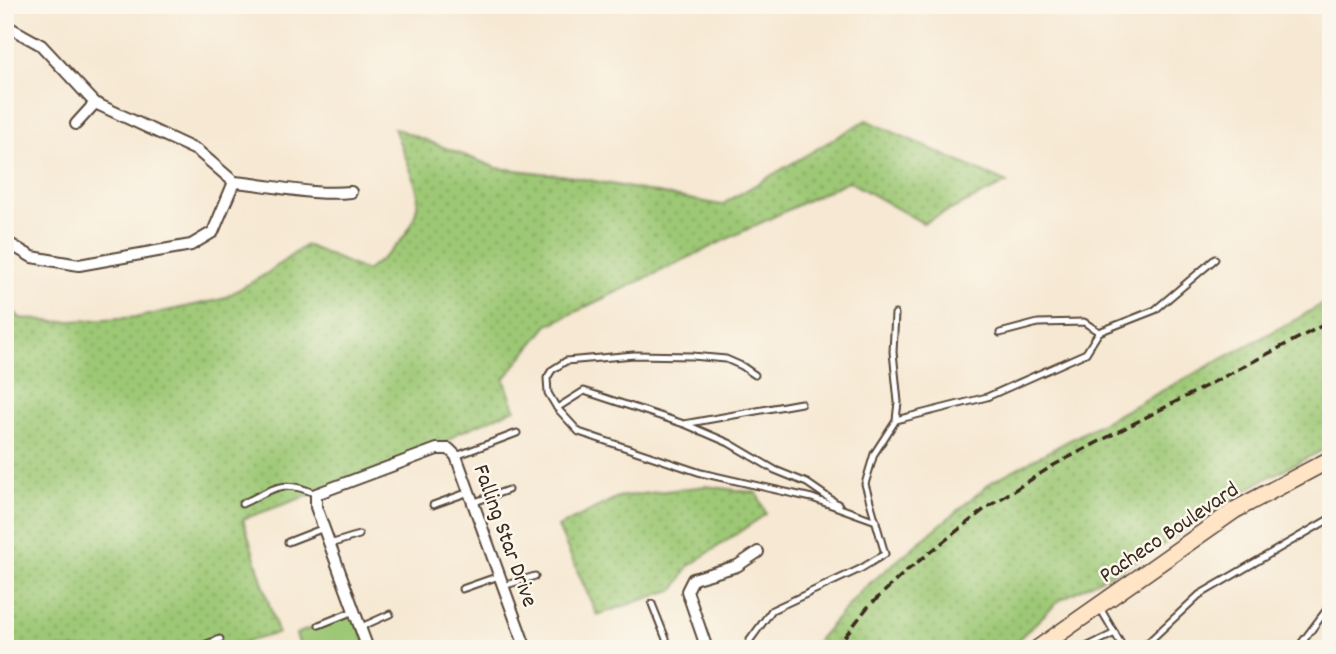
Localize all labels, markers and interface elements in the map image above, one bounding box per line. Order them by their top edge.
street label: Falling Star Drive [463,460,545,612]
street label: Pacheco Boulevard [1093,475,1246,593]

